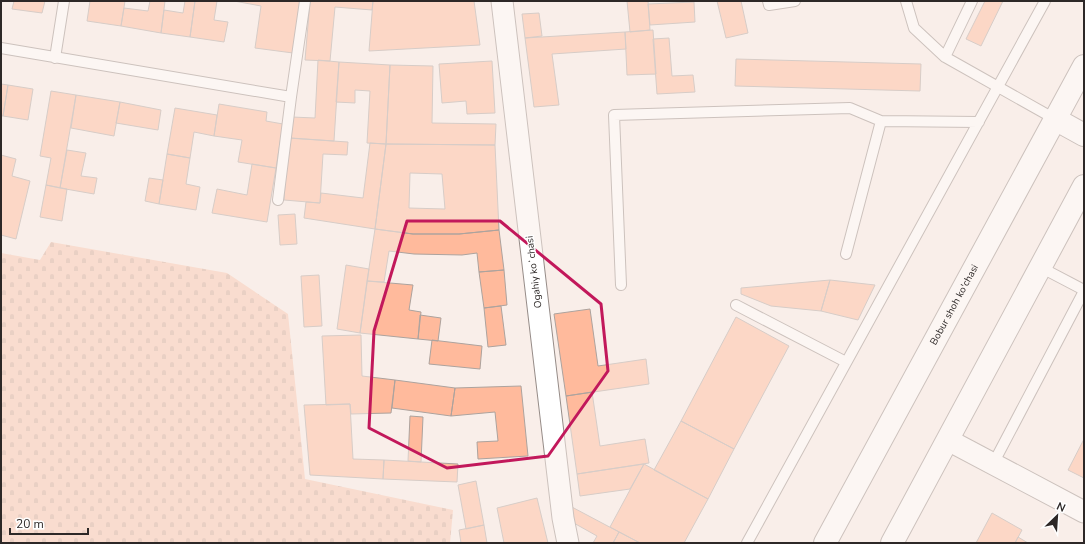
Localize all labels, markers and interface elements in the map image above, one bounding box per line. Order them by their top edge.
street label: Ogahiy koʻchasi [523,235,545,309]
street label: Bobur shoh ko'chasi [927,262,982,348]
north arrow [1037,496,1077,536]
text: N [1054,499,1068,516]
scale bar [10,510,88,536]
text: 20 m [16,516,44,532]

